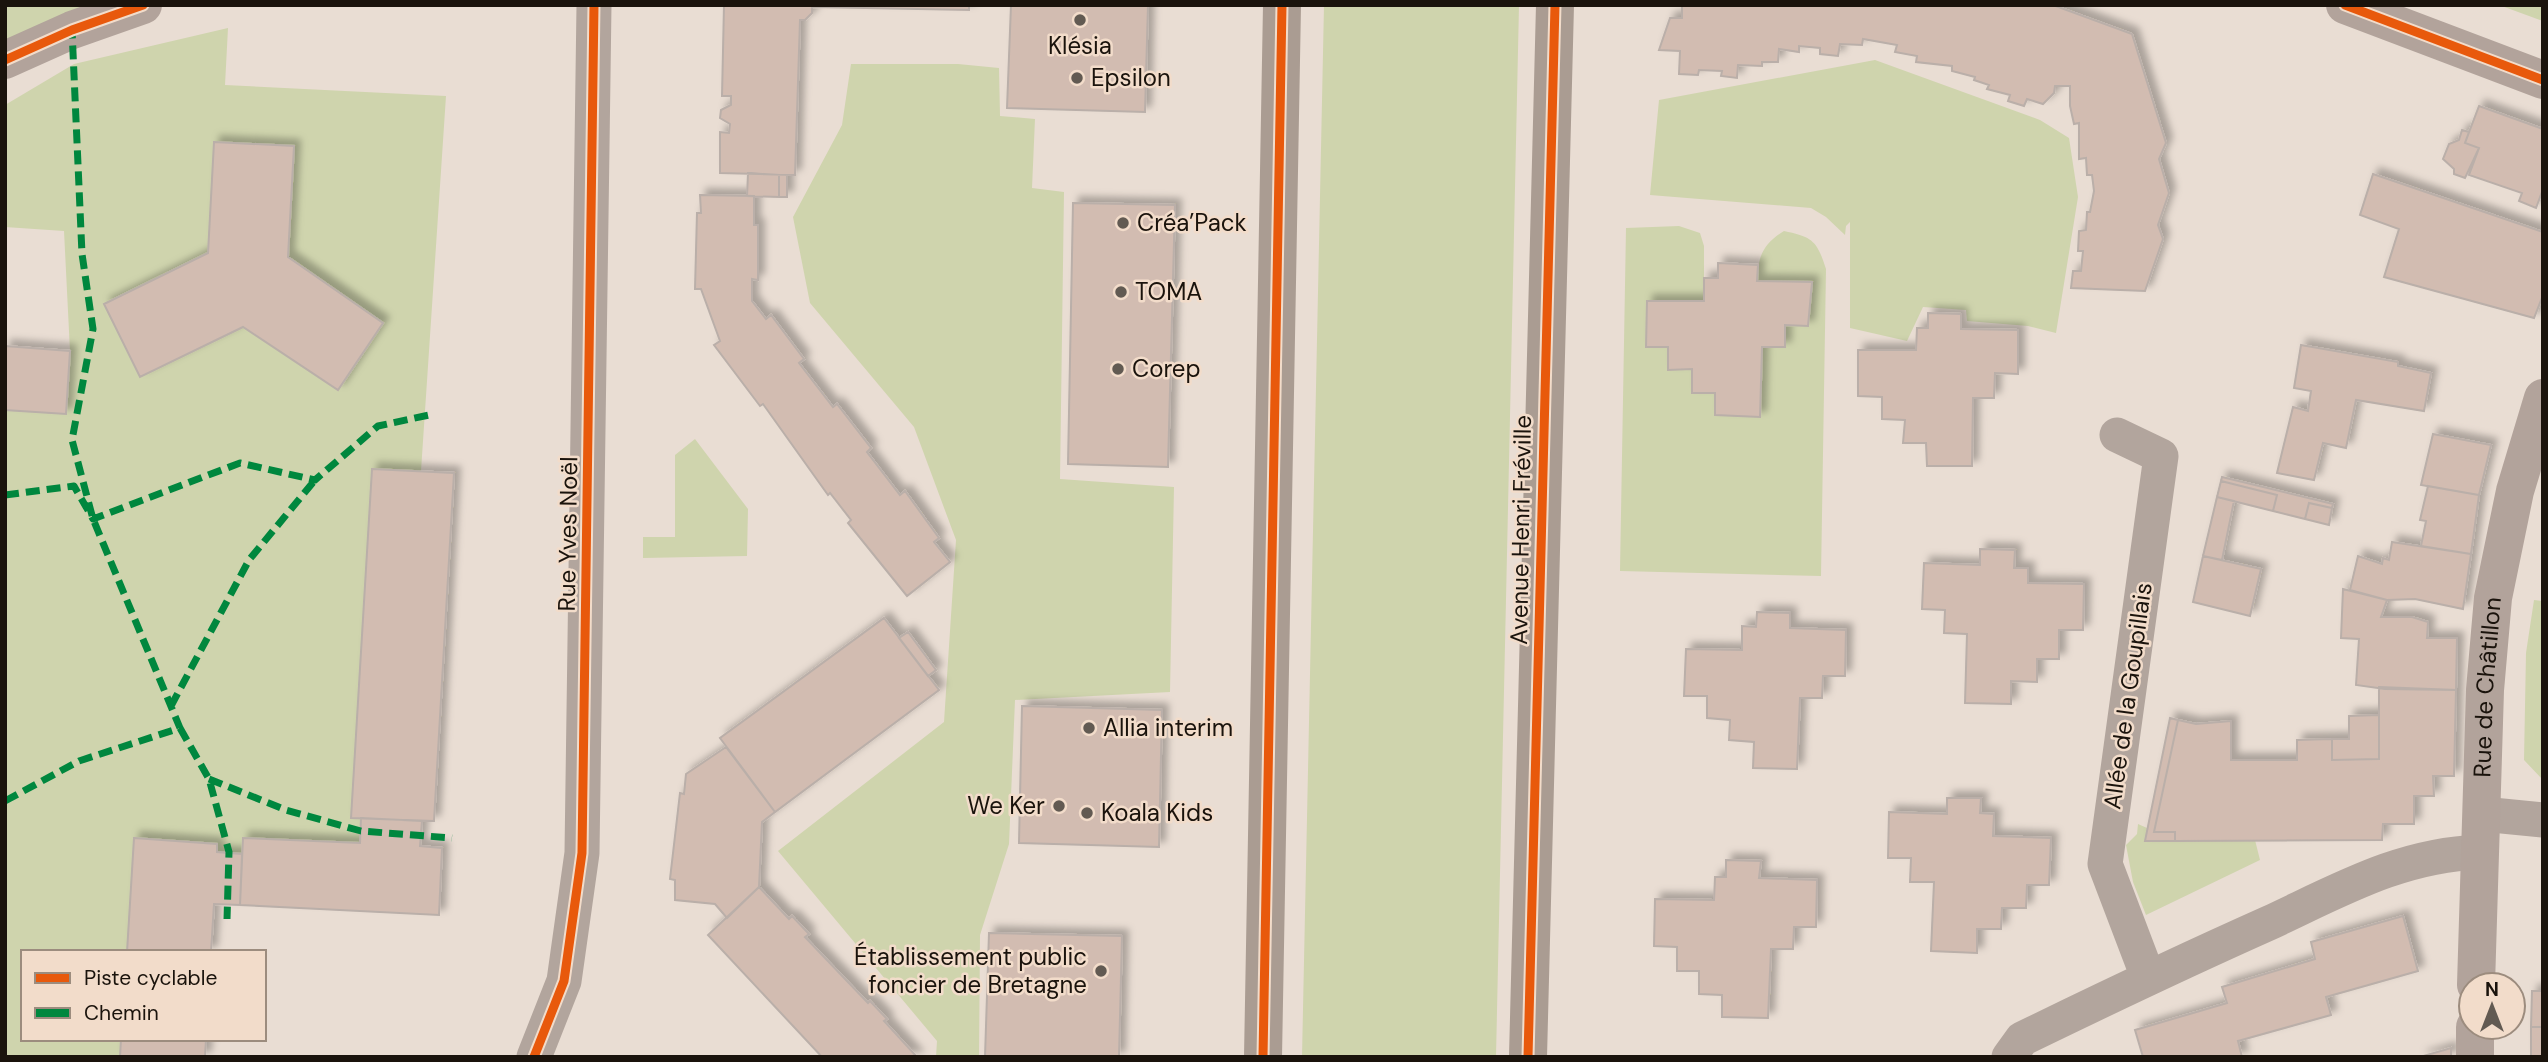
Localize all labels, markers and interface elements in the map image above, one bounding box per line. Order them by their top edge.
marker: Klésia [1072,12,1088,28]
place label: Klésia [1048,30,1112,61]
place label: Epsilon [1091,62,1171,93]
marker: Epsilon [1069,70,1085,86]
place label: Créa’Pack [1137,207,1247,238]
marker: Créa’Pack [1115,215,1131,231]
place label: TOMA [1135,276,1202,307]
marker: TOMA [1113,284,1129,300]
place label: Corep [1132,353,1201,384]
marker: Corep [1110,361,1126,377]
street label: Avenue Henri Fréville [1503,415,1538,645]
street label: Rue Yves Noël [551,456,584,612]
street label: Allée de la Goupillais [2096,581,2159,811]
street label: Rue de Châtillon [2466,596,2508,778]
place label: Allia interim [1103,712,1233,743]
marker: Allia interim [1081,720,1097,736]
place label: We Ker [967,790,1045,821]
place label: Koala Kids [1101,797,1213,828]
marker: We Ker [1051,798,1067,814]
marker: Koala Kids [1079,805,1095,821]
place label: Établissement public foncier de Bretagne [854,941,1087,1000]
legend [21,950,266,1041]
marker: Établissement public foncier de Bretagne [1093,963,1109,979]
text: Piste cyclable [84,964,217,992]
north arrow [2457,971,2527,1041]
text: N [2485,977,2499,1002]
text: Chemin [84,999,159,1027]

